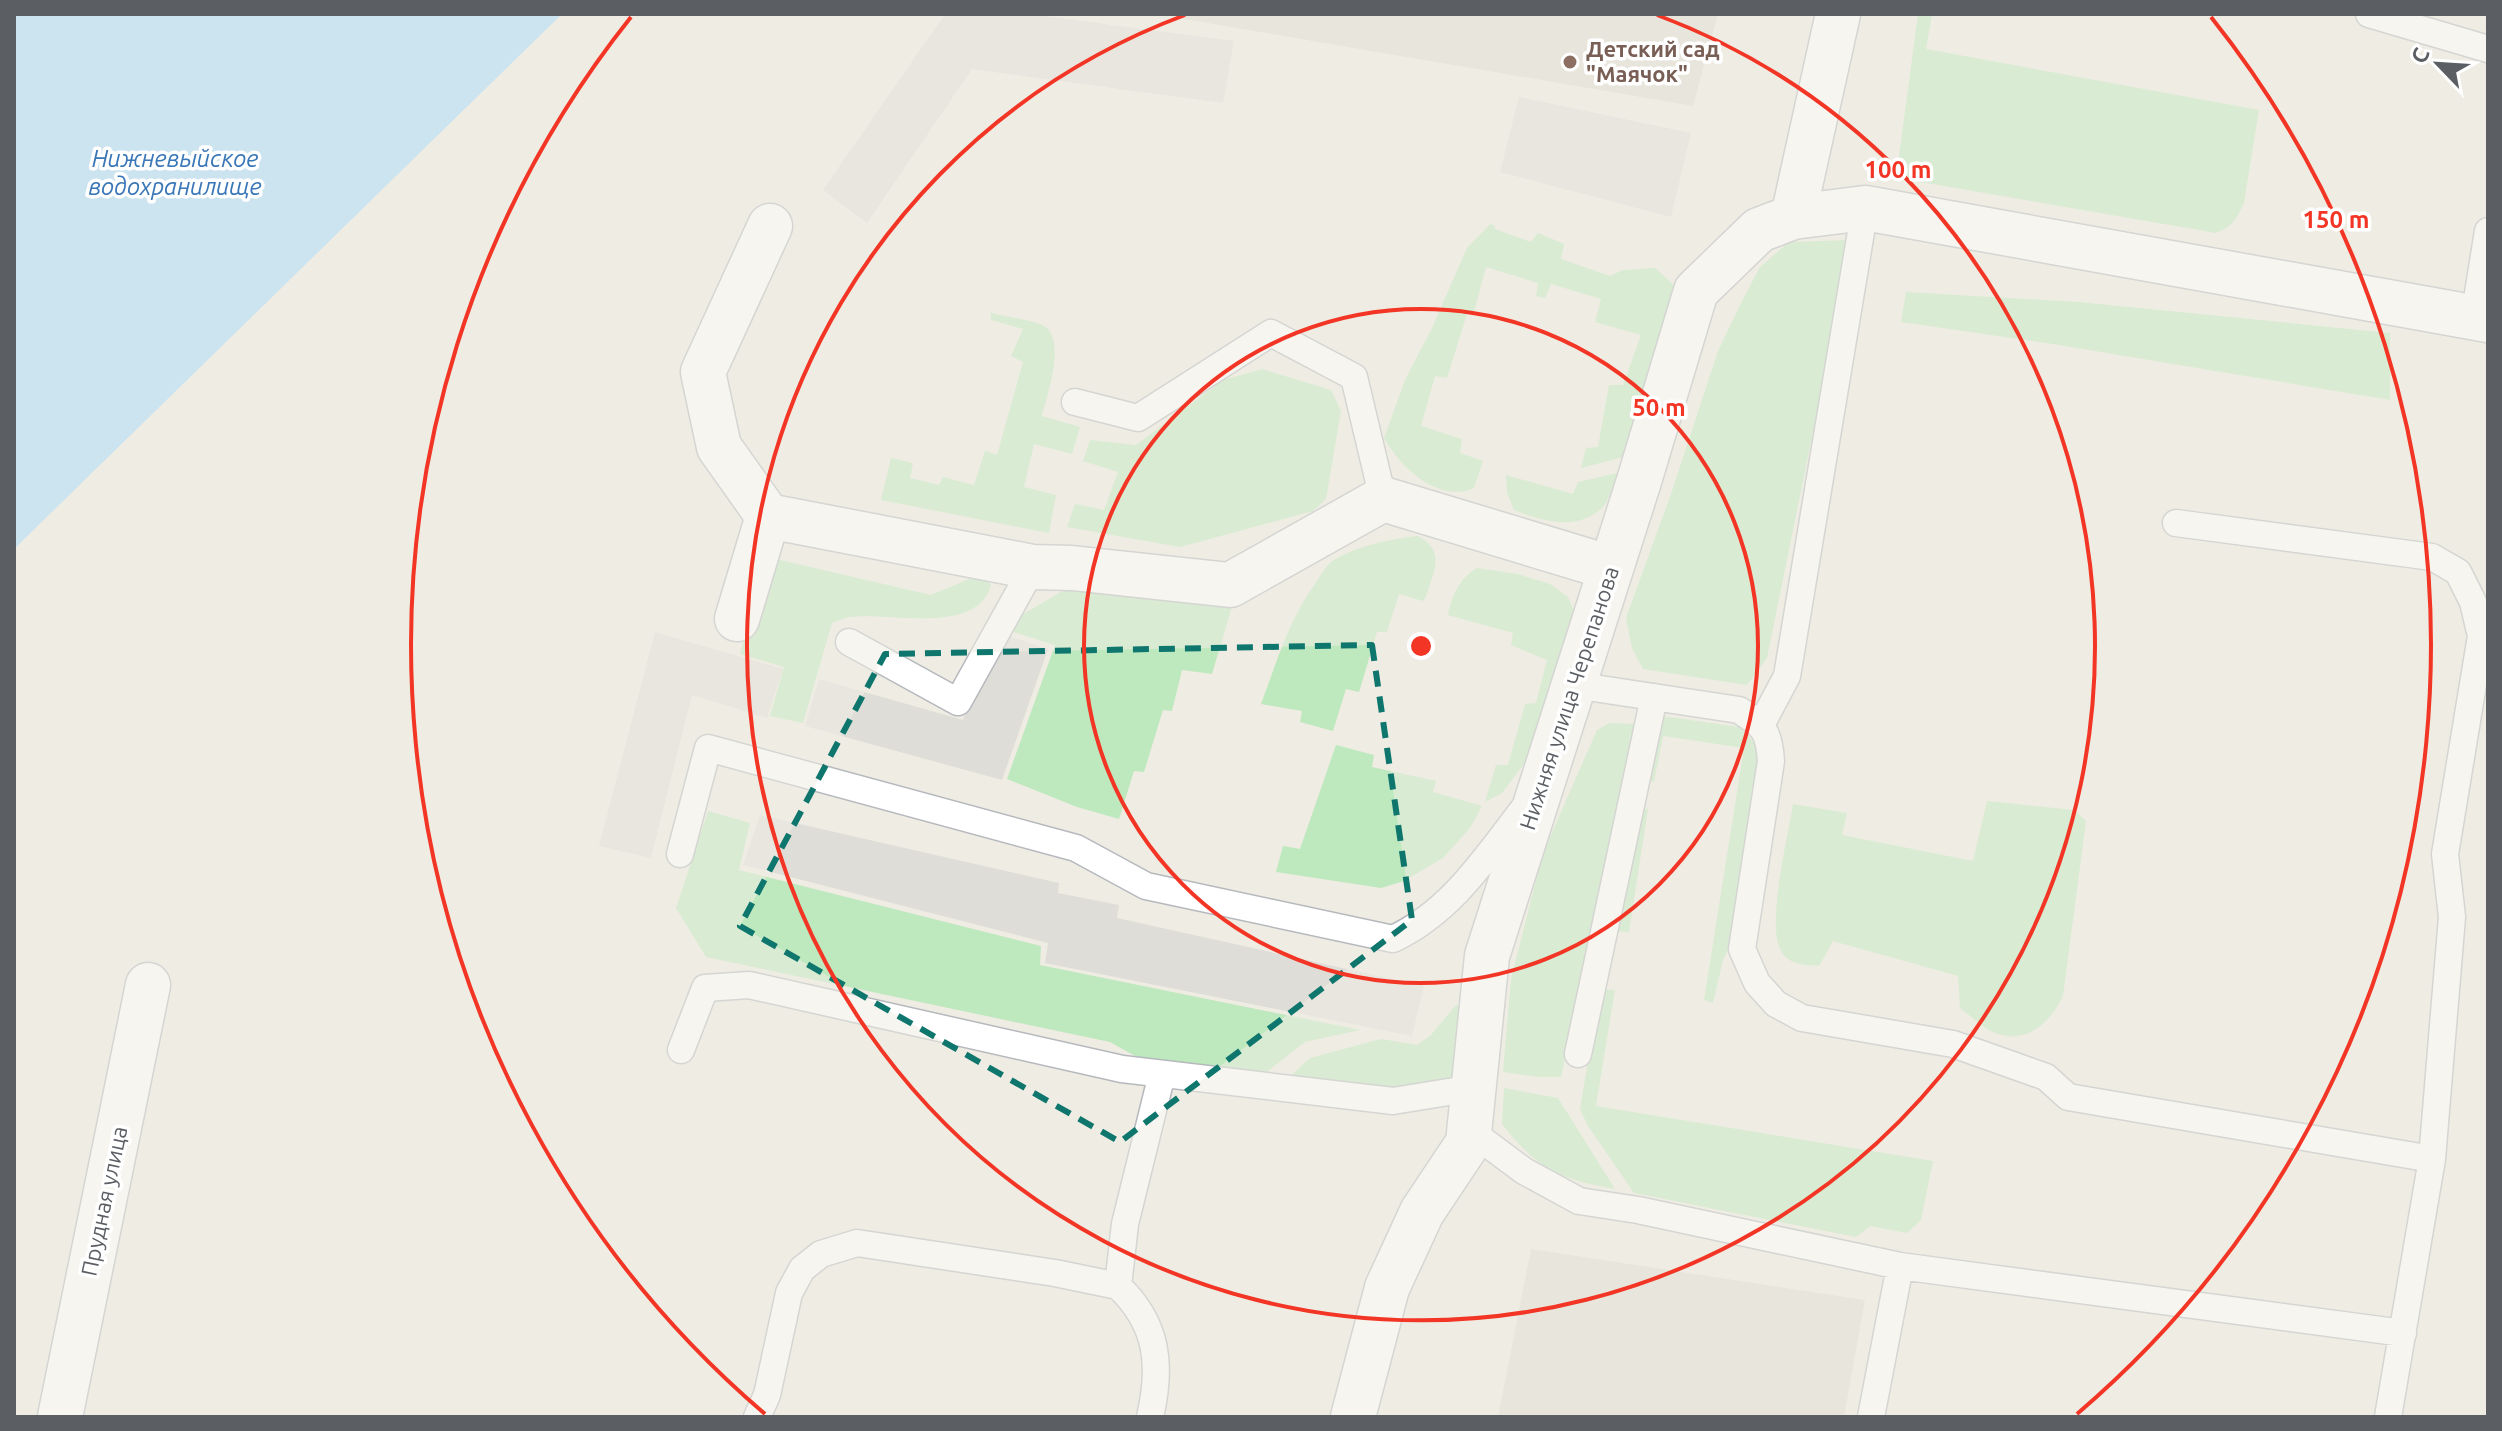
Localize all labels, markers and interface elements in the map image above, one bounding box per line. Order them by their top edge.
north arrow [2398,24,2478,104]
place label: Детский сад "Маячок" [1586,36,1720,86]
text: С [2405,44,2434,67]
marker: Детский сад "Маячок" [1561,53,1579,71]
water label: Нижневыйское водохранилище [88,145,262,200]
text: 100 m [1865,156,1931,183]
text: 150 m [2303,206,2369,233]
text: 50 m [1632,394,1686,421]
street label: Нижняя улица Черепанова [1514,563,1623,833]
centre of rings [1407,632,1435,660]
street label: Прудная улица [75,1124,132,1278]

